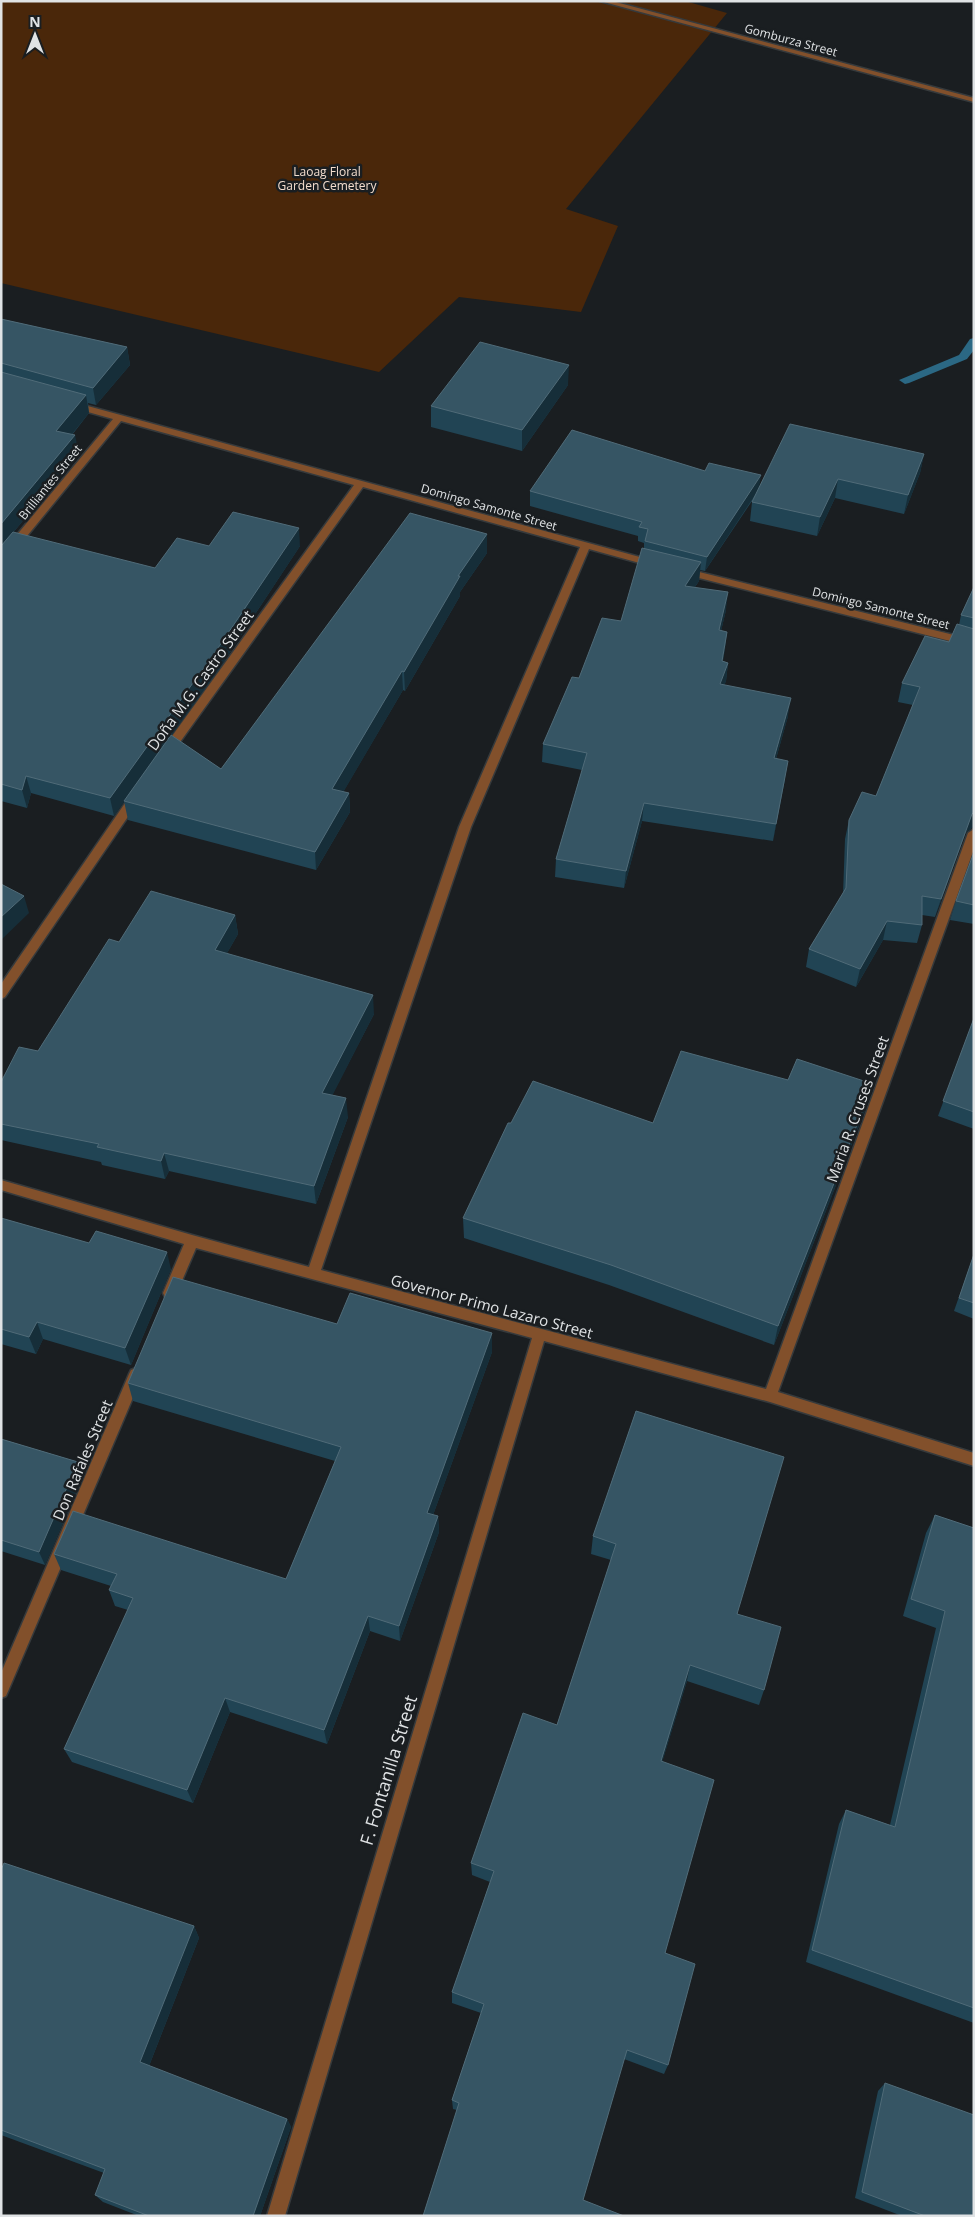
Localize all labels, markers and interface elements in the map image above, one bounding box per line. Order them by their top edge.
north arrow [10,10,60,60]
text: N [29,12,41,31]
street label: Gomburza Street [743,19,839,61]
park label: Laoag Floral Garden Cemetery [278,163,377,194]
street label: Brilliantes Street [14,441,86,523]
street label: Domingo Samonte Street [419,479,559,535]
street label: Domingo Samonte Street [811,583,951,633]
street label: Doña M.G. Castro Street [142,606,258,754]
street label: Maria R. Cruses Street [821,1033,893,1185]
street label: Governor Primo Lazaro Street [389,1269,595,1343]
street label: Don Rafales Street [48,1397,116,1523]
street label: F. Fontanilla Street [354,1692,422,1848]

